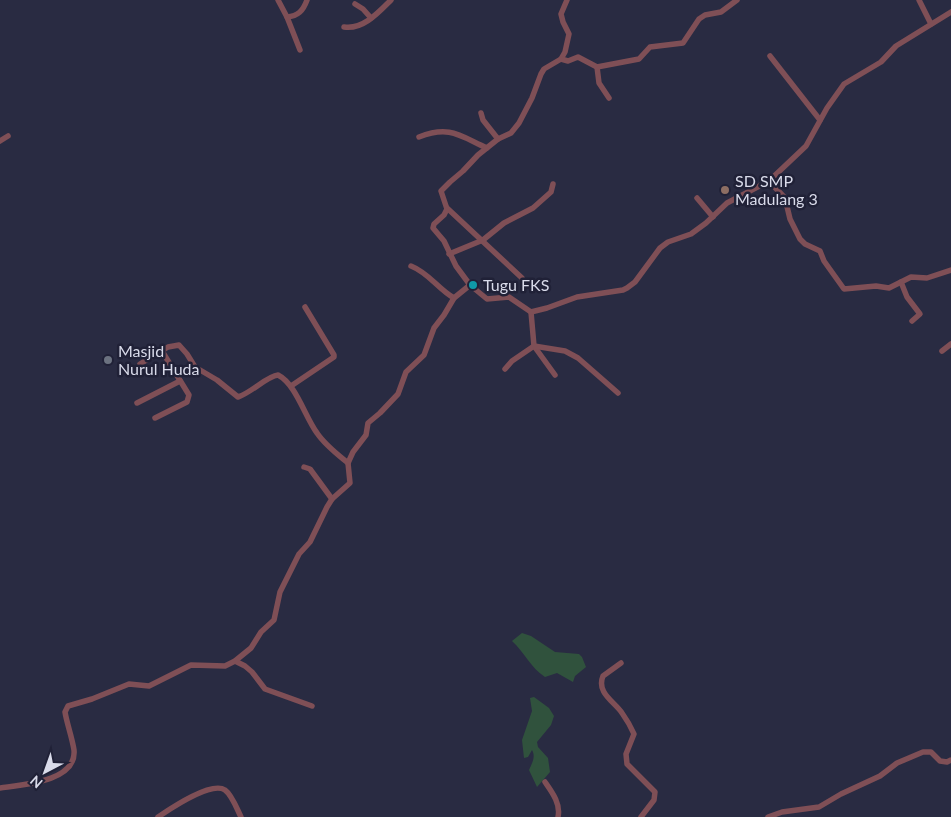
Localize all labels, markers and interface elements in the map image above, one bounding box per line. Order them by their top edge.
place label: SD SMP Madulang 3 [735,171,818,208]
marker: SD SMP Madulang 3 [719,184,731,196]
place label: Tugu FKS [483,275,549,294]
marker: Tugu FKS [467,279,479,291]
place label: Masjid Nurul Huda [118,341,200,378]
marker: Masjid Nurul Huda [102,354,114,366]
north arrow [20,747,70,797]
text: N [26,772,46,792]

